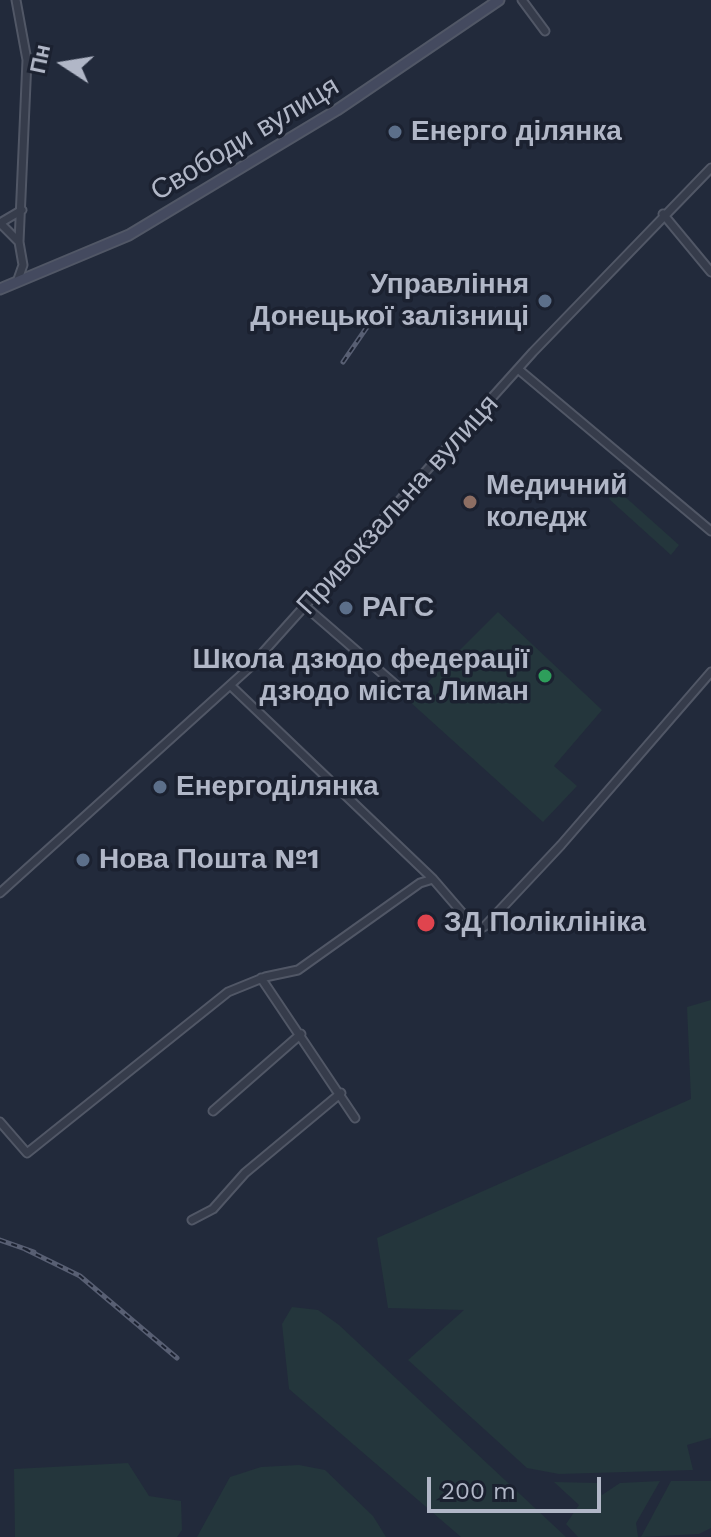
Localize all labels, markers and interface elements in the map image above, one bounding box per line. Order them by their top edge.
north arrow [24,24,104,104]
text: Пн [25,42,55,76]
street label: Свободи вулиця [145,70,345,208]
place label: Енерго ділянка [411,115,622,149]
marker: Енерго ділянка [386,123,404,141]
place label: Управління Донецької залізниці [250,268,529,334]
marker: Управління Донецької залізниці [536,292,554,310]
street label: Привокзальна вулиця [290,388,506,622]
place label: Медичний коледж [486,469,627,535]
marker: Медичний коледж [461,493,479,511]
place label: РАГС [362,591,434,625]
marker: РАГС [337,599,355,617]
place label: Школа дзюдо федерації дзюдо міста Лиман [192,643,529,709]
marker: Школа дзюдо федерації дзюдо міста Лиман [536,667,554,685]
place label: Енергоділянка [176,770,378,804]
marker: Енергоділянка [151,778,169,796]
place label: Нова Пошта №1 [99,843,319,877]
marker: Нова Пошта №1 [74,851,92,869]
place label: ЗД Поліклініка [444,906,646,940]
marker: ЗД Поліклініка [415,912,437,934]
scale bar [431,1461,605,1511]
text: 200 m [441,1477,516,1505]

